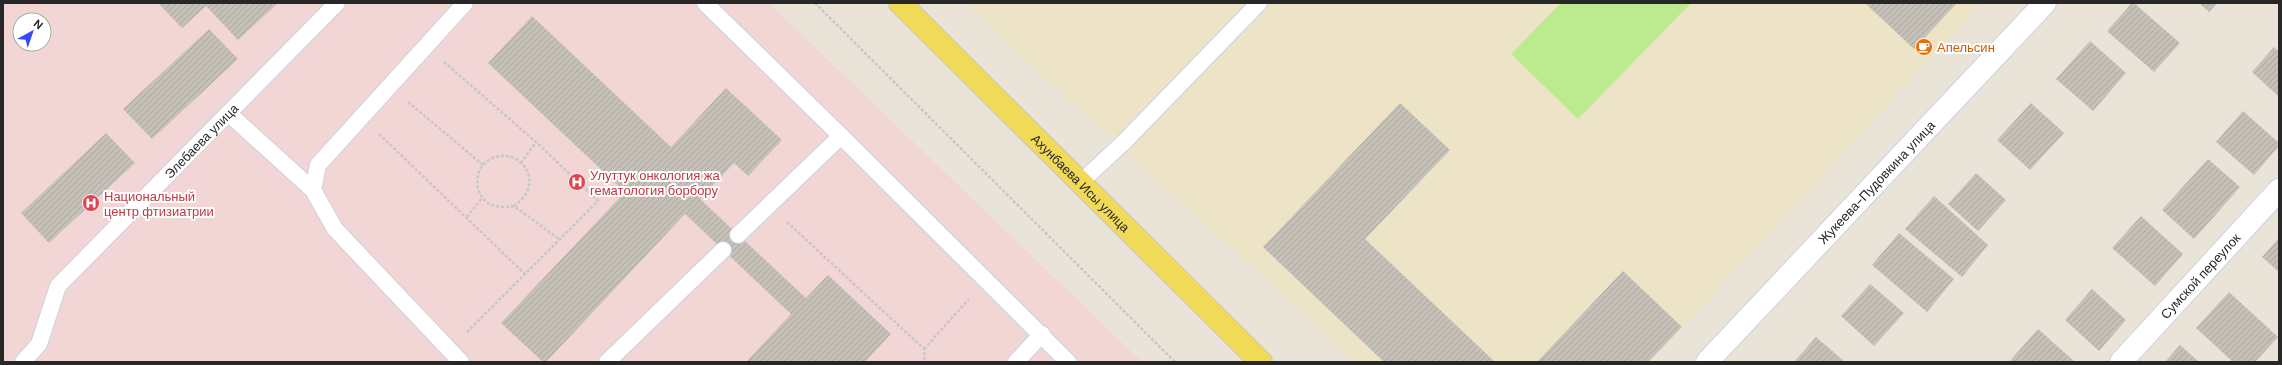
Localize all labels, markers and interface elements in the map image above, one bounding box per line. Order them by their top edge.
north arrow [12,12,52,52]
text: N [31,16,46,32]
cafe icon: Апельсин [1914,37,1934,57]
place label: Апельсин [1937,39,1995,56]
street label: Элебаева улица [161,100,243,182]
street label: Жукеева-Пудовкина улица [1814,117,1939,248]
street label: Ахунбаева Исы улица [1028,130,1134,236]
place label: Улуттук онкология жа гематология борбору [590,167,721,199]
hospital icon: Улуттук онкология жа гематология борбору [567,172,587,192]
place label: Национальный центр фтизиатрии [104,188,214,220]
hospital icon: Национальный центр фтизиатрии [81,193,101,213]
street label: Сумской переулок [2157,230,2244,323]

